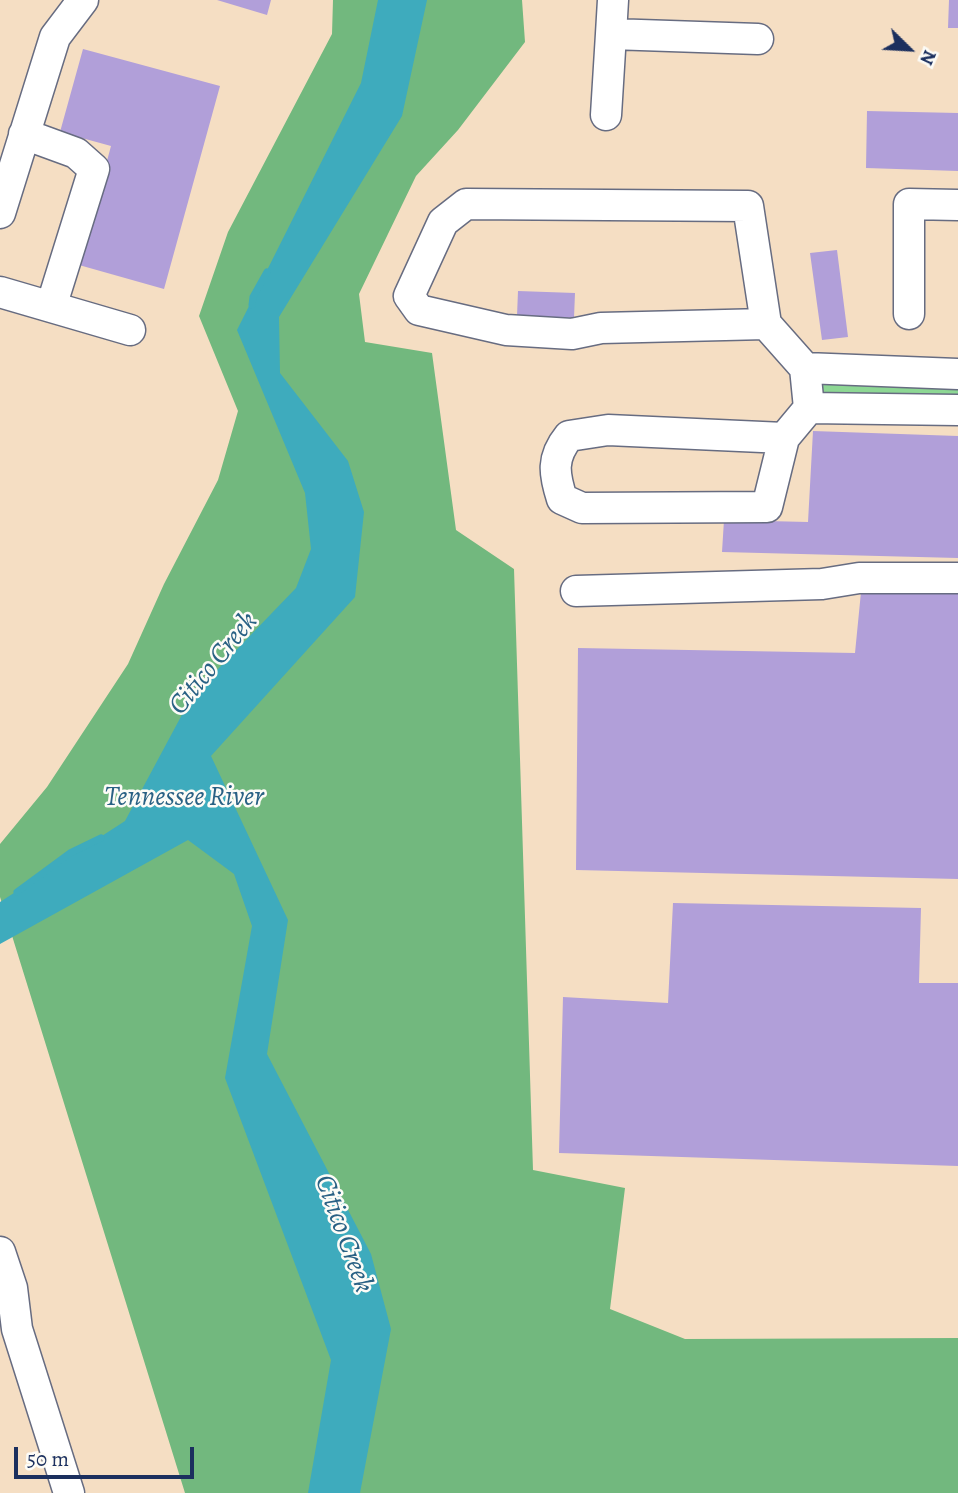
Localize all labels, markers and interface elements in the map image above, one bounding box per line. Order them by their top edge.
north arrow [874,14,944,84]
text: N [913,46,943,69]
water label: Citico Creek [162,606,266,722]
water label: Tennessee River [104,781,264,815]
water label: Citico Creek [306,1171,380,1297]
scale bar [18,1434,198,1478]
text: 50 m [27,1445,69,1473]

